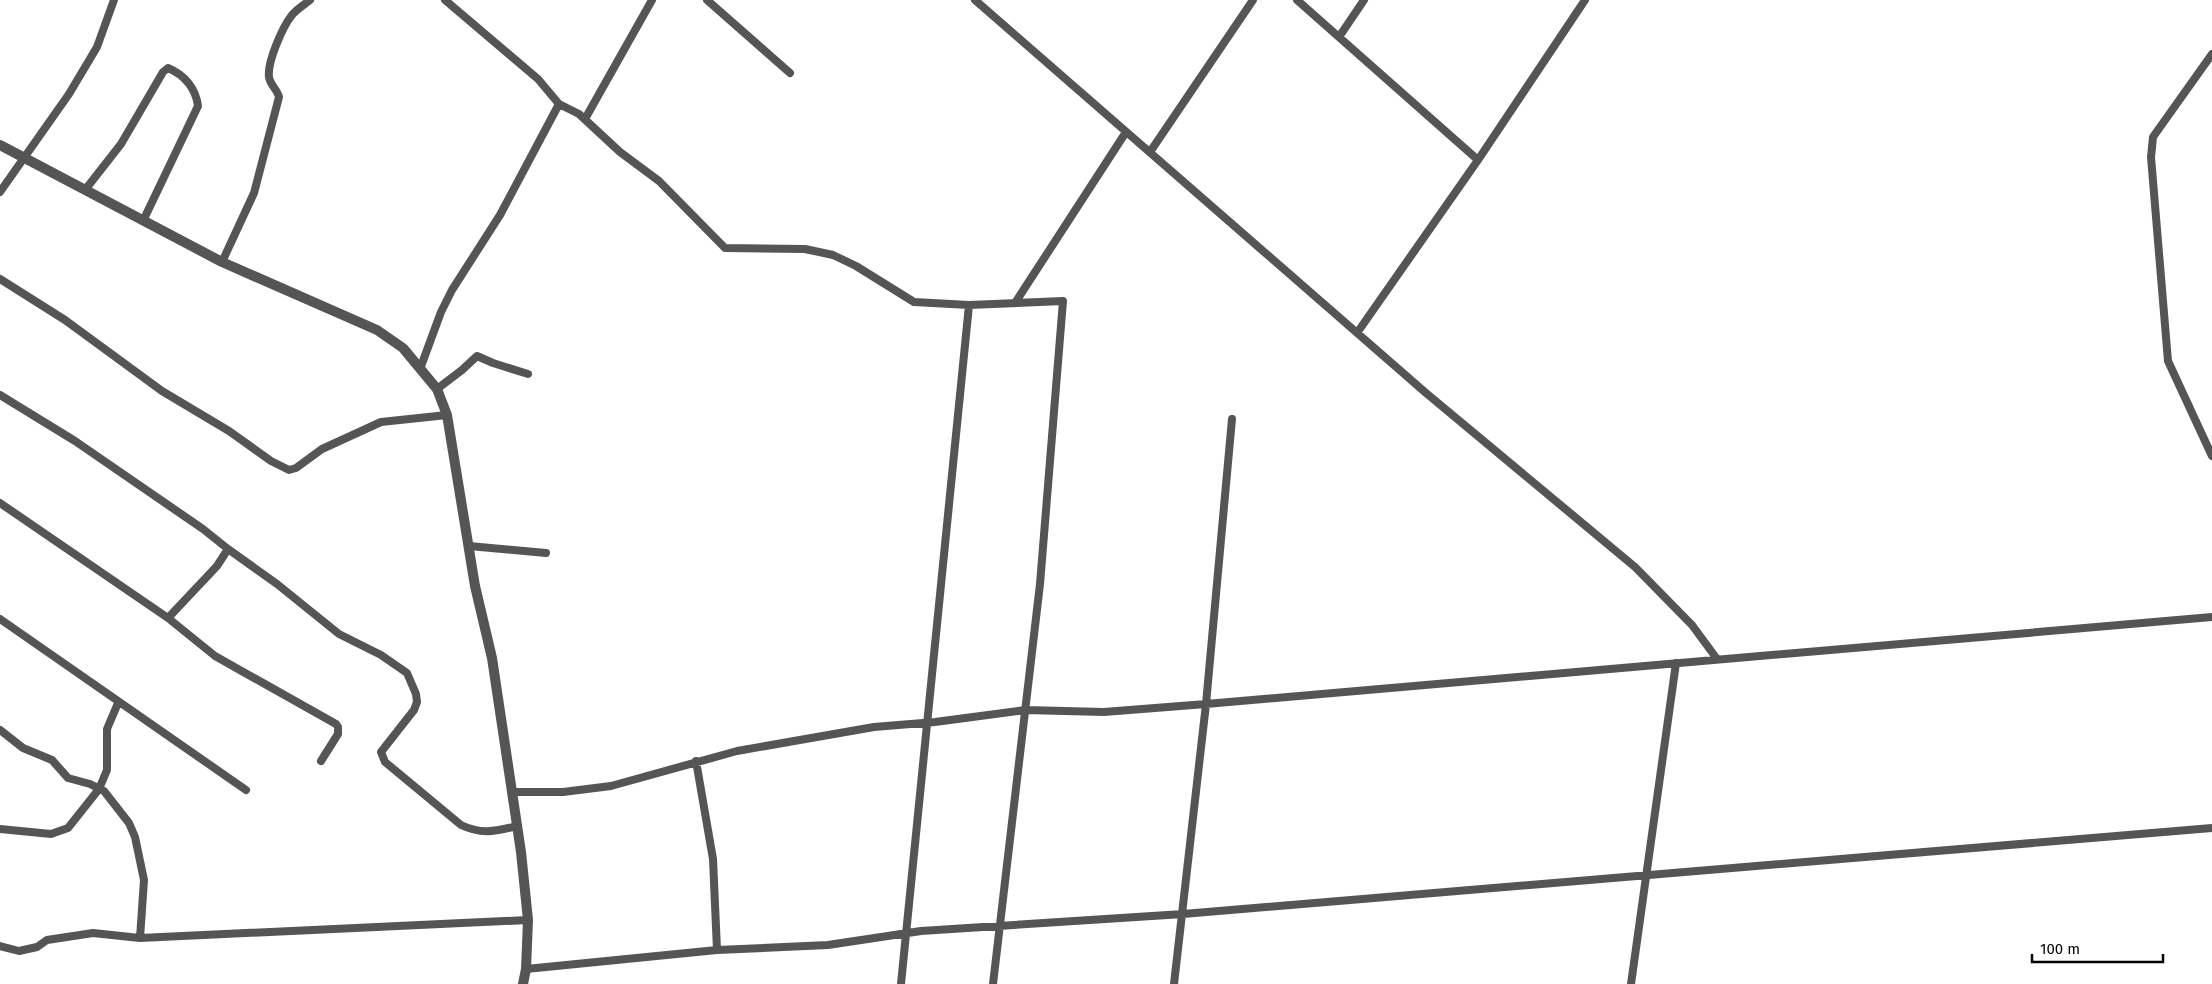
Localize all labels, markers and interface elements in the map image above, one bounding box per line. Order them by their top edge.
scale bar [2032,932,2163,964]
text: 100 m [2040,940,2080,958]

